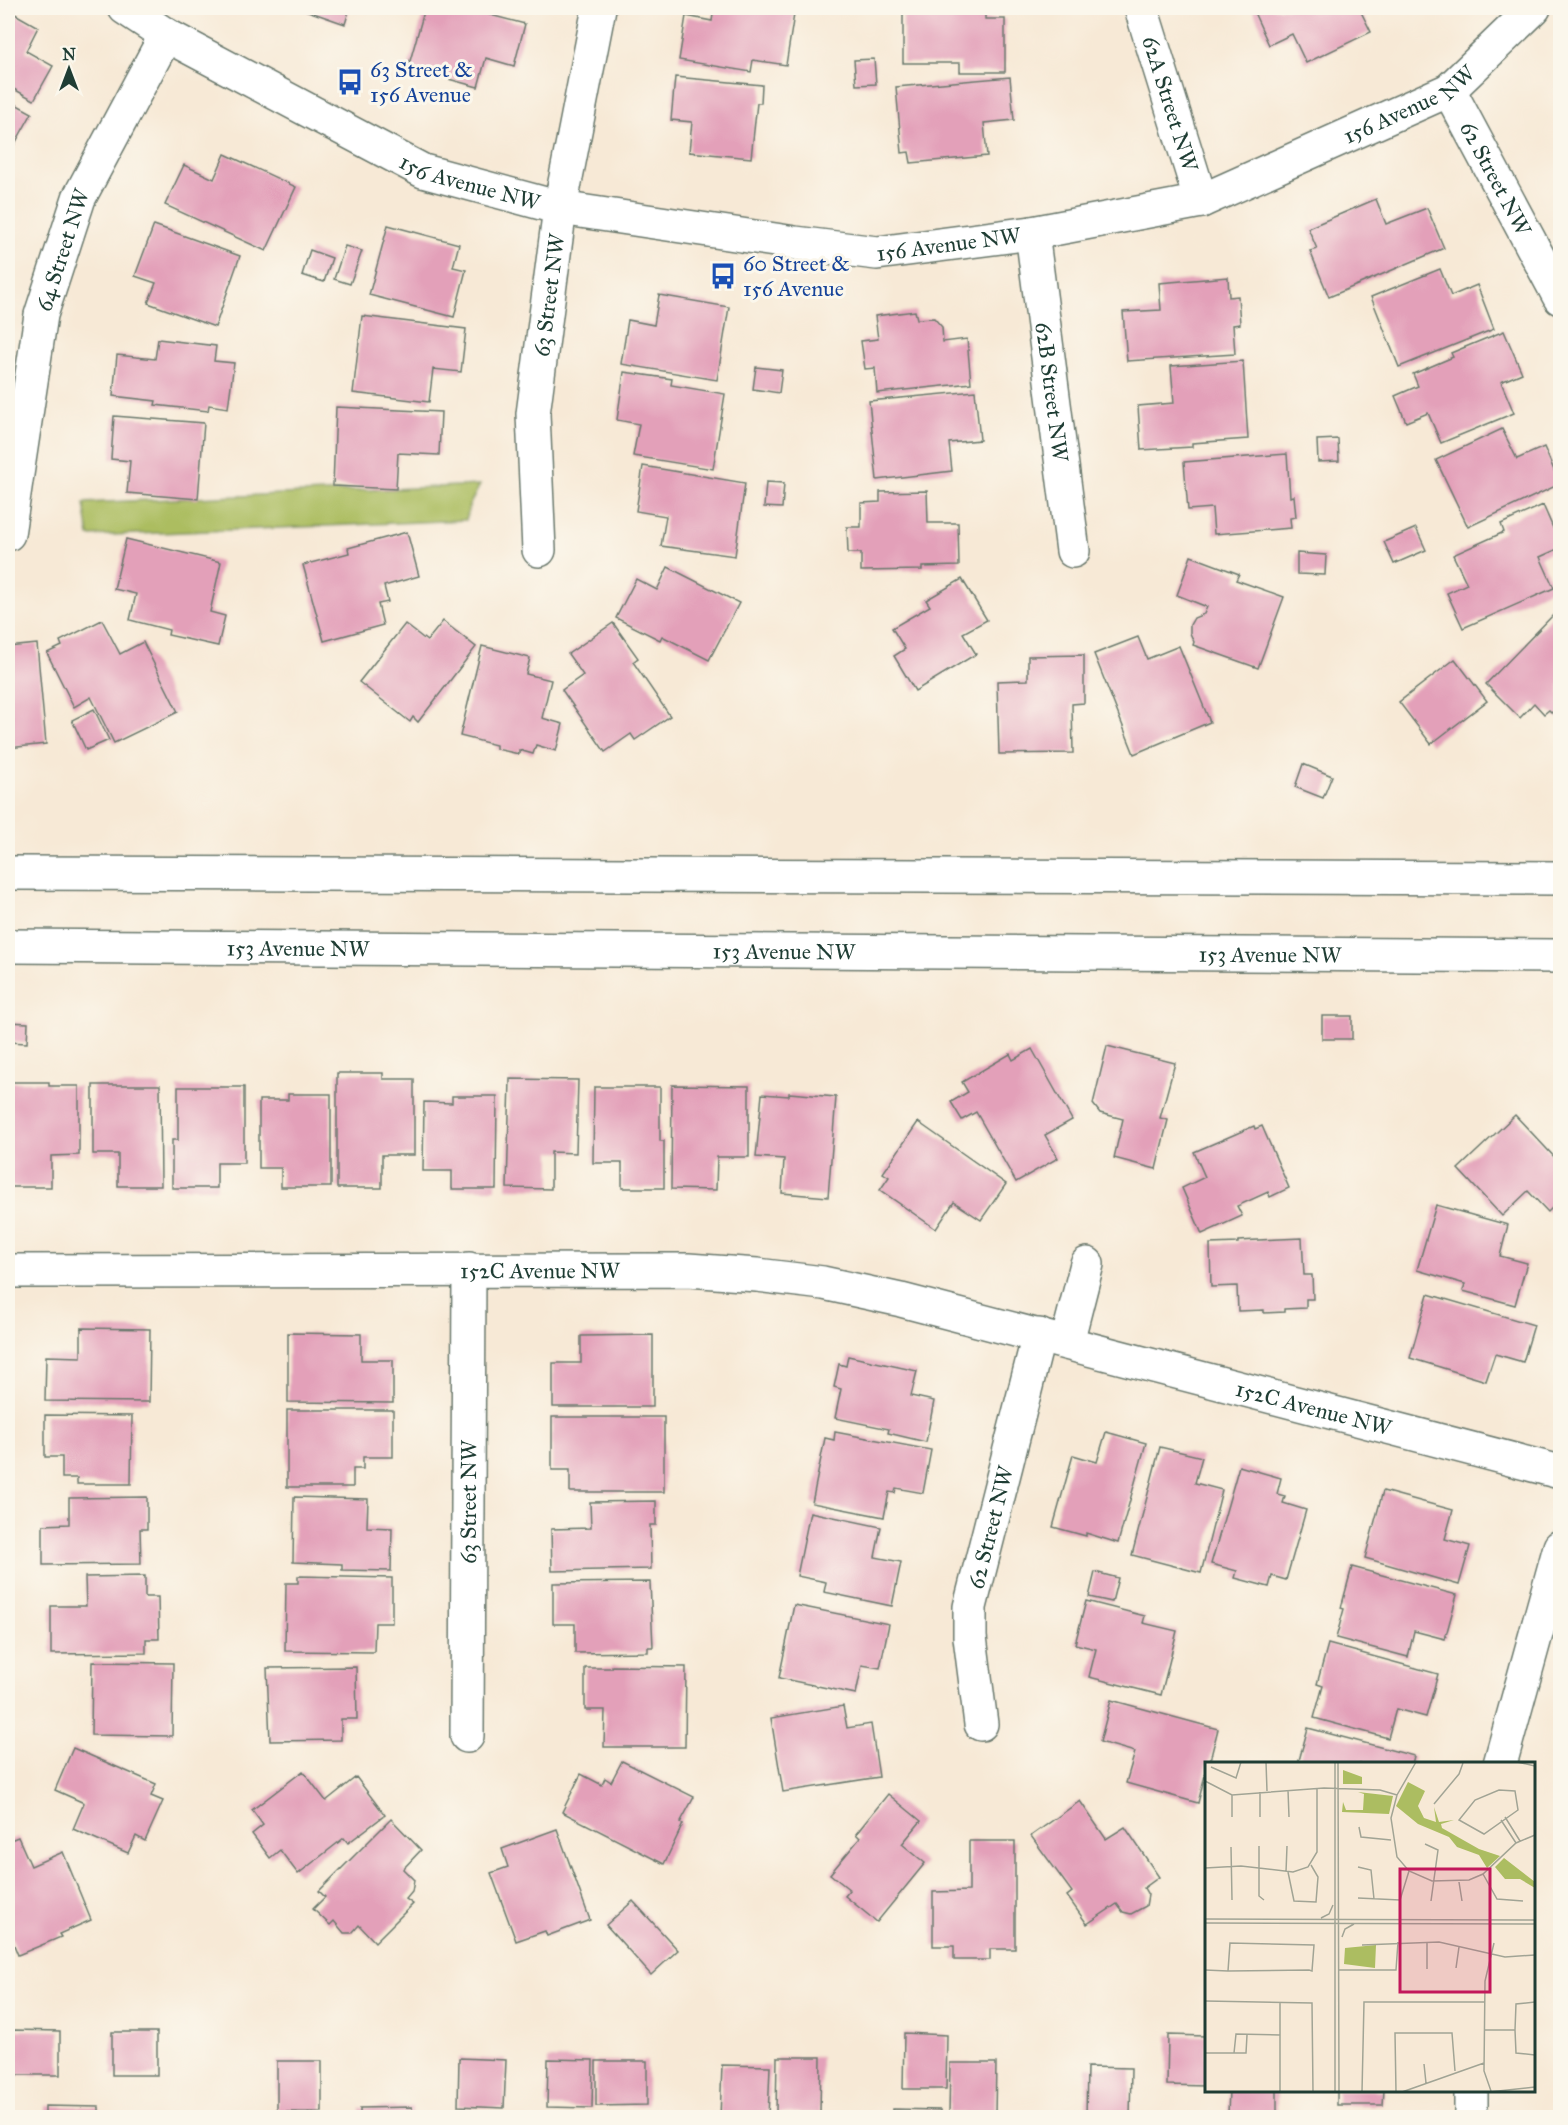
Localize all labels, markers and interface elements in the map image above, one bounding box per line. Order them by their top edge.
street label: 62A Street NW [1136,32,1204,176]
north arrow [39,39,99,99]
text: N [62,45,76,64]
place label: 63 Street & 156 Avenue [370,56,473,108]
street label: 156 Avenue NW [1339,59,1482,150]
bus stop icon: 63 Street & 156 Avenue [335,67,365,97]
street label: 62 Street NW [1454,117,1538,241]
street label: 156 Avenue NW [395,148,544,216]
street label: 64 Street NW [30,184,95,315]
street label: 156 Avenue NW [875,221,1023,267]
street label: 63 Street NW [528,231,571,358]
place label: 60 Street & 156 Avenue [743,250,850,302]
bus stop icon: 60 Street & 156 Avenue [708,261,738,291]
street label: 62B Street NW [1030,320,1074,464]
street label: 153 Avenue NW [227,934,371,962]
street label: 153 Avenue NW [713,938,857,965]
street label: 153 Avenue NW [1199,941,1343,969]
street label: 152C Avenue NW [460,1257,621,1284]
street label: 152C Avenue NW [1233,1375,1395,1442]
street label: 63 Street NW [455,1439,482,1564]
street label: 62 Street NW [962,1462,1020,1592]
inset map [1205,1762,1535,2092]

